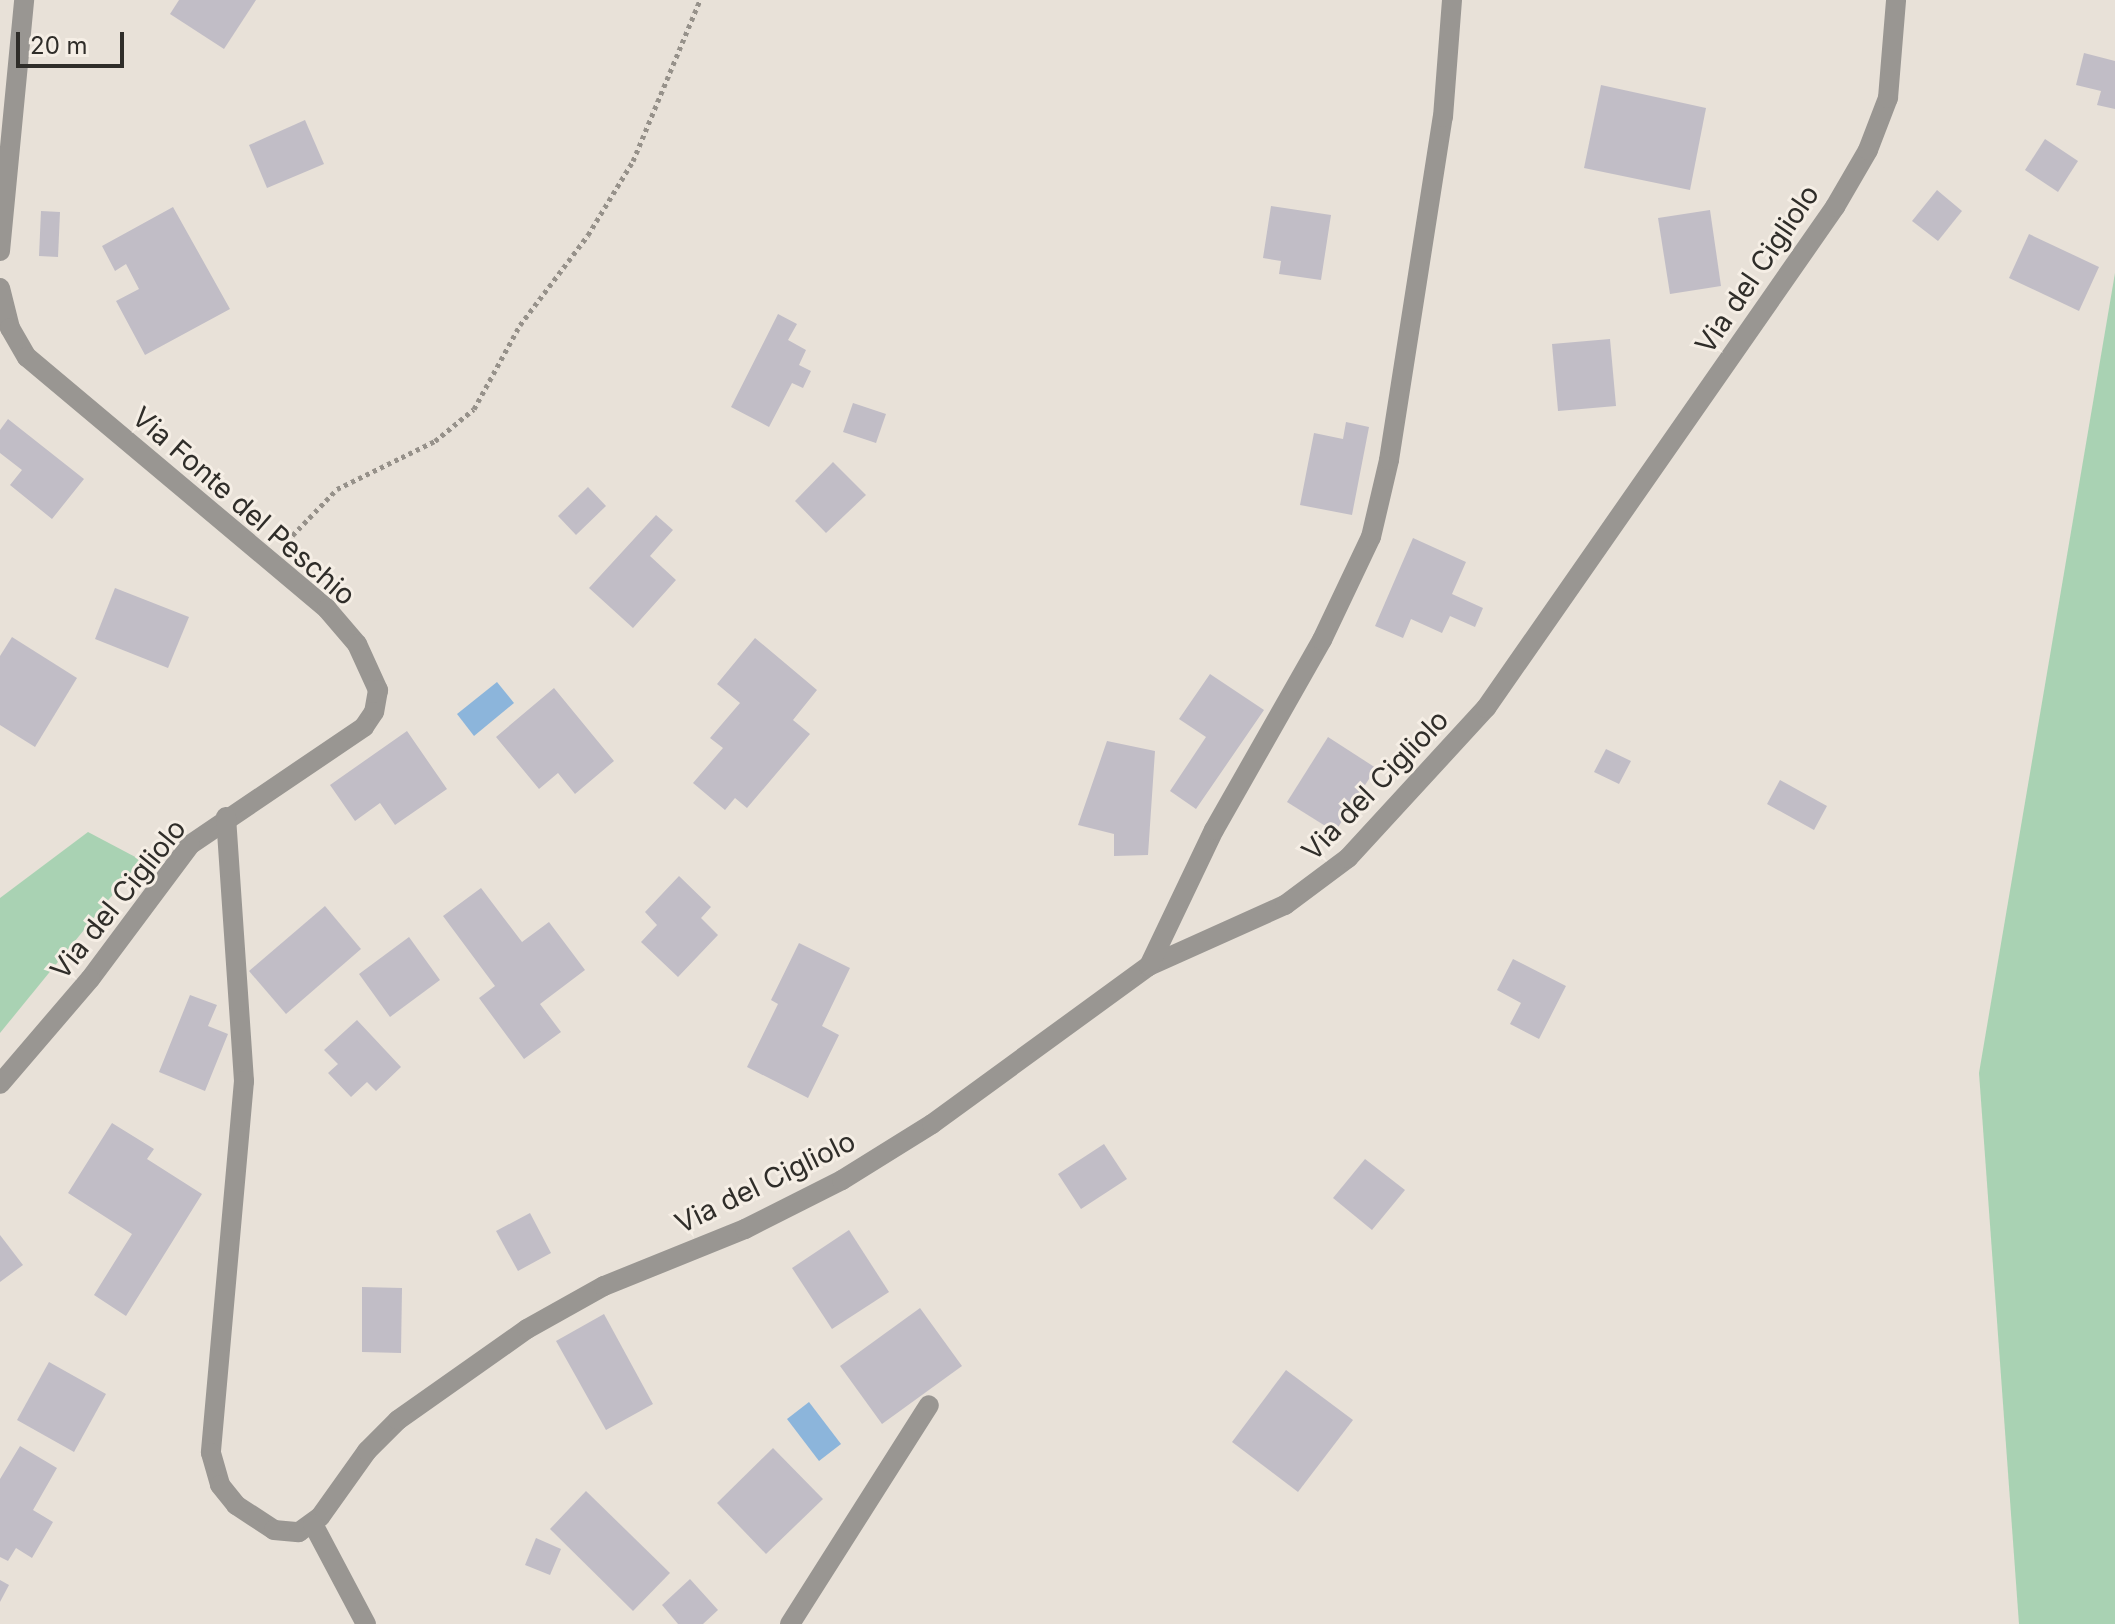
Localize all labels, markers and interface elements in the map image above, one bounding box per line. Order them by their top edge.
scale bar [20,16,128,66]
text: 20 m [30,31,88,60]
street label: Via del Cigliolo [1688,178,1826,360]
street label: Via Fonte del Peschio [126,400,362,612]
street label: Via del Cigliolo [1295,703,1455,867]
street label: Via del Cigliolo [43,812,193,986]
street label: Via del Cigliolo [669,1124,861,1240]

